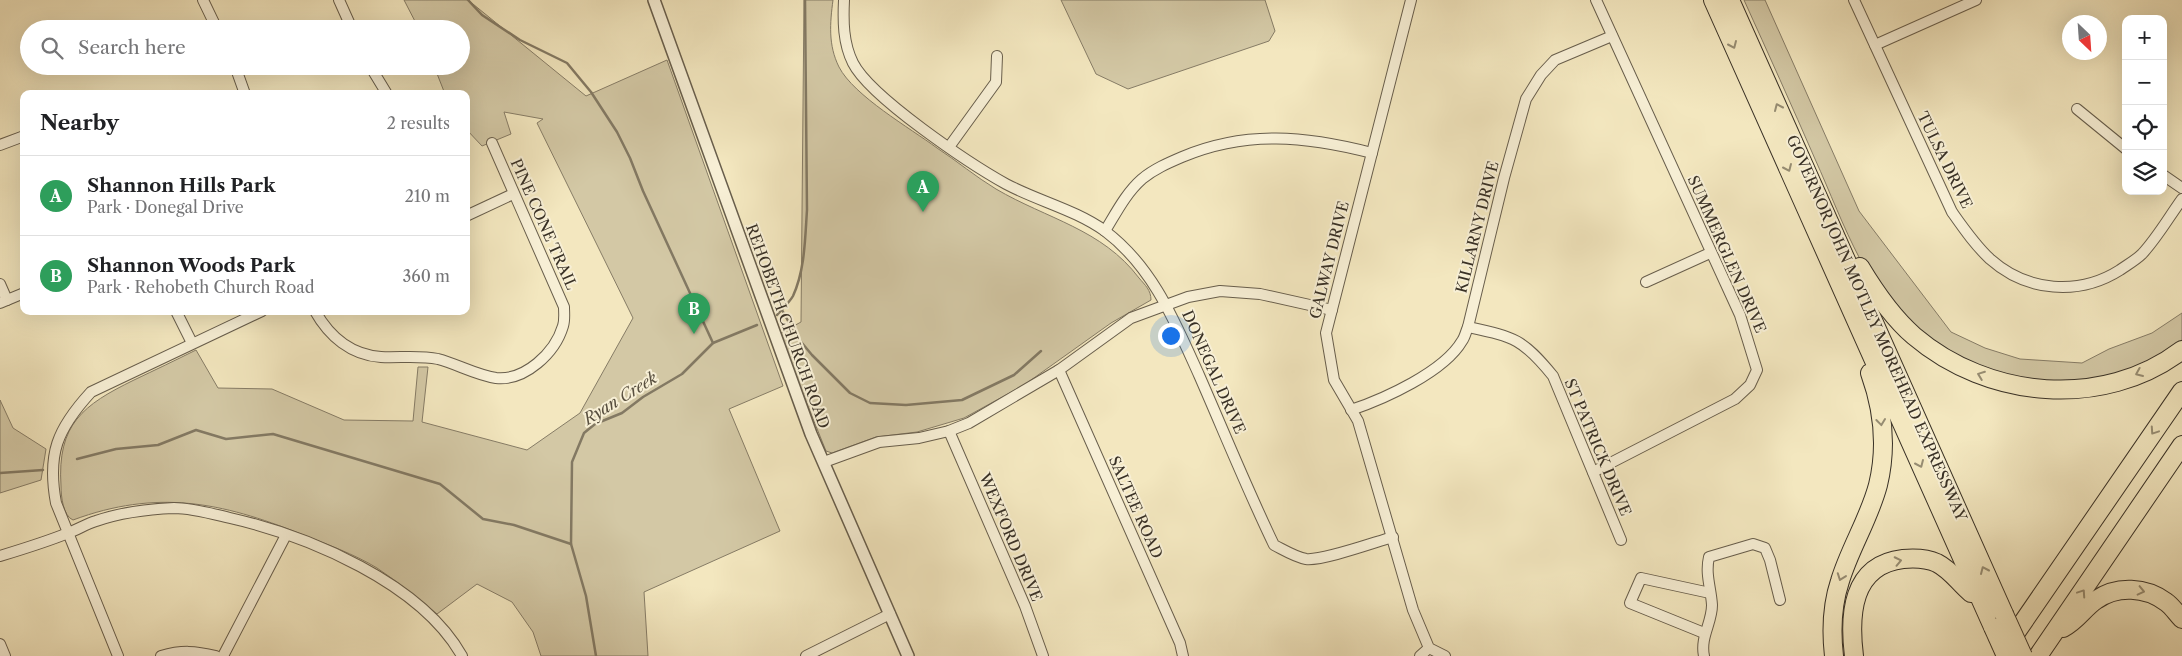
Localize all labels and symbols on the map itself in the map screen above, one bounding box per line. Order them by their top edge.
north arrow [2062,15,2107,60]
one-way arrow [1726,39,1736,48]
one-way arrow [1774,103,1784,112]
street label: TULSA DRIVE [1913,108,1977,212]
street label: GOVERNOR JOHN MOTLEY MOREHEAD EXPRESSWAY [1783,132,1971,525]
street label: PINE CONE TRAIL [507,156,581,293]
street label: KILLARNY DRIVE [1451,159,1503,295]
one-way arrow [1781,163,1792,172]
pin: A [907,171,939,212]
street label: SUMMERGLEN DRIVE [1684,172,1770,336]
street label: GALWAY DRIVE [1305,199,1353,321]
street label: REHOBETH CHURCH ROAD [742,221,834,431]
pin: B [678,293,710,334]
street label: DONEGAL DRIVE [1178,307,1250,437]
your location [1158,323,1184,349]
water label: Ryan Creek [578,367,661,430]
one-way arrow [2135,367,2144,378]
one-way arrow [1977,371,1986,381]
street label: ST PATRICK DRIVE [1560,376,1636,518]
one-way arrow [1876,418,1886,427]
one-way arrow [2151,426,2161,435]
street label: SALTEE ROAD [1105,453,1167,561]
one-way arrow [1914,459,1925,468]
street label: WEXFORD DRIVE [975,469,1047,604]
one-way arrow [1894,556,1903,566]
one-way arrow [1980,566,1991,575]
one-way arrow [1837,573,1847,581]
one-way arrow [2136,585,2145,596]
one-way arrow [2075,589,2085,598]

